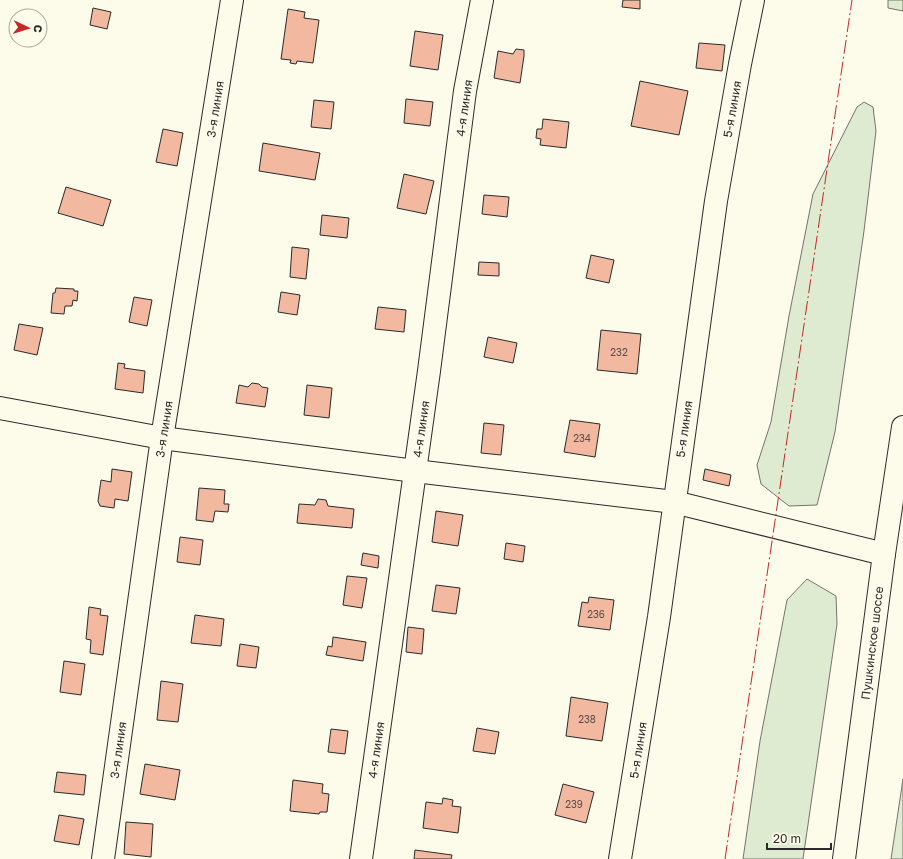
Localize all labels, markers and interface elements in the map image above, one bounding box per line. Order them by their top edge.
north arrow [8,8,48,48]
text: С [32,24,45,33]
street label: 4-я линия [453,78,475,138]
street label: 3-я линия [203,80,227,138]
street label: 5-я линия [720,80,744,138]
house number: 232 [610,346,628,358]
street label: 4-я линия [410,399,432,459]
street label: 3-я линия [152,400,176,458]
street label: 5-я линия [673,400,695,458]
house number: 234 [573,432,591,444]
street label: Пушкинское шоссе [858,585,886,701]
house number: 236 [587,608,605,620]
house number: 238 [578,713,596,725]
street label: 4-я линия [365,720,387,780]
street label: 3-я линия [107,721,129,779]
street label: 5-я линия [626,721,650,779]
house number: 239 [565,798,583,810]
scale bar [767,825,831,851]
text: 20 m [773,831,801,846]

